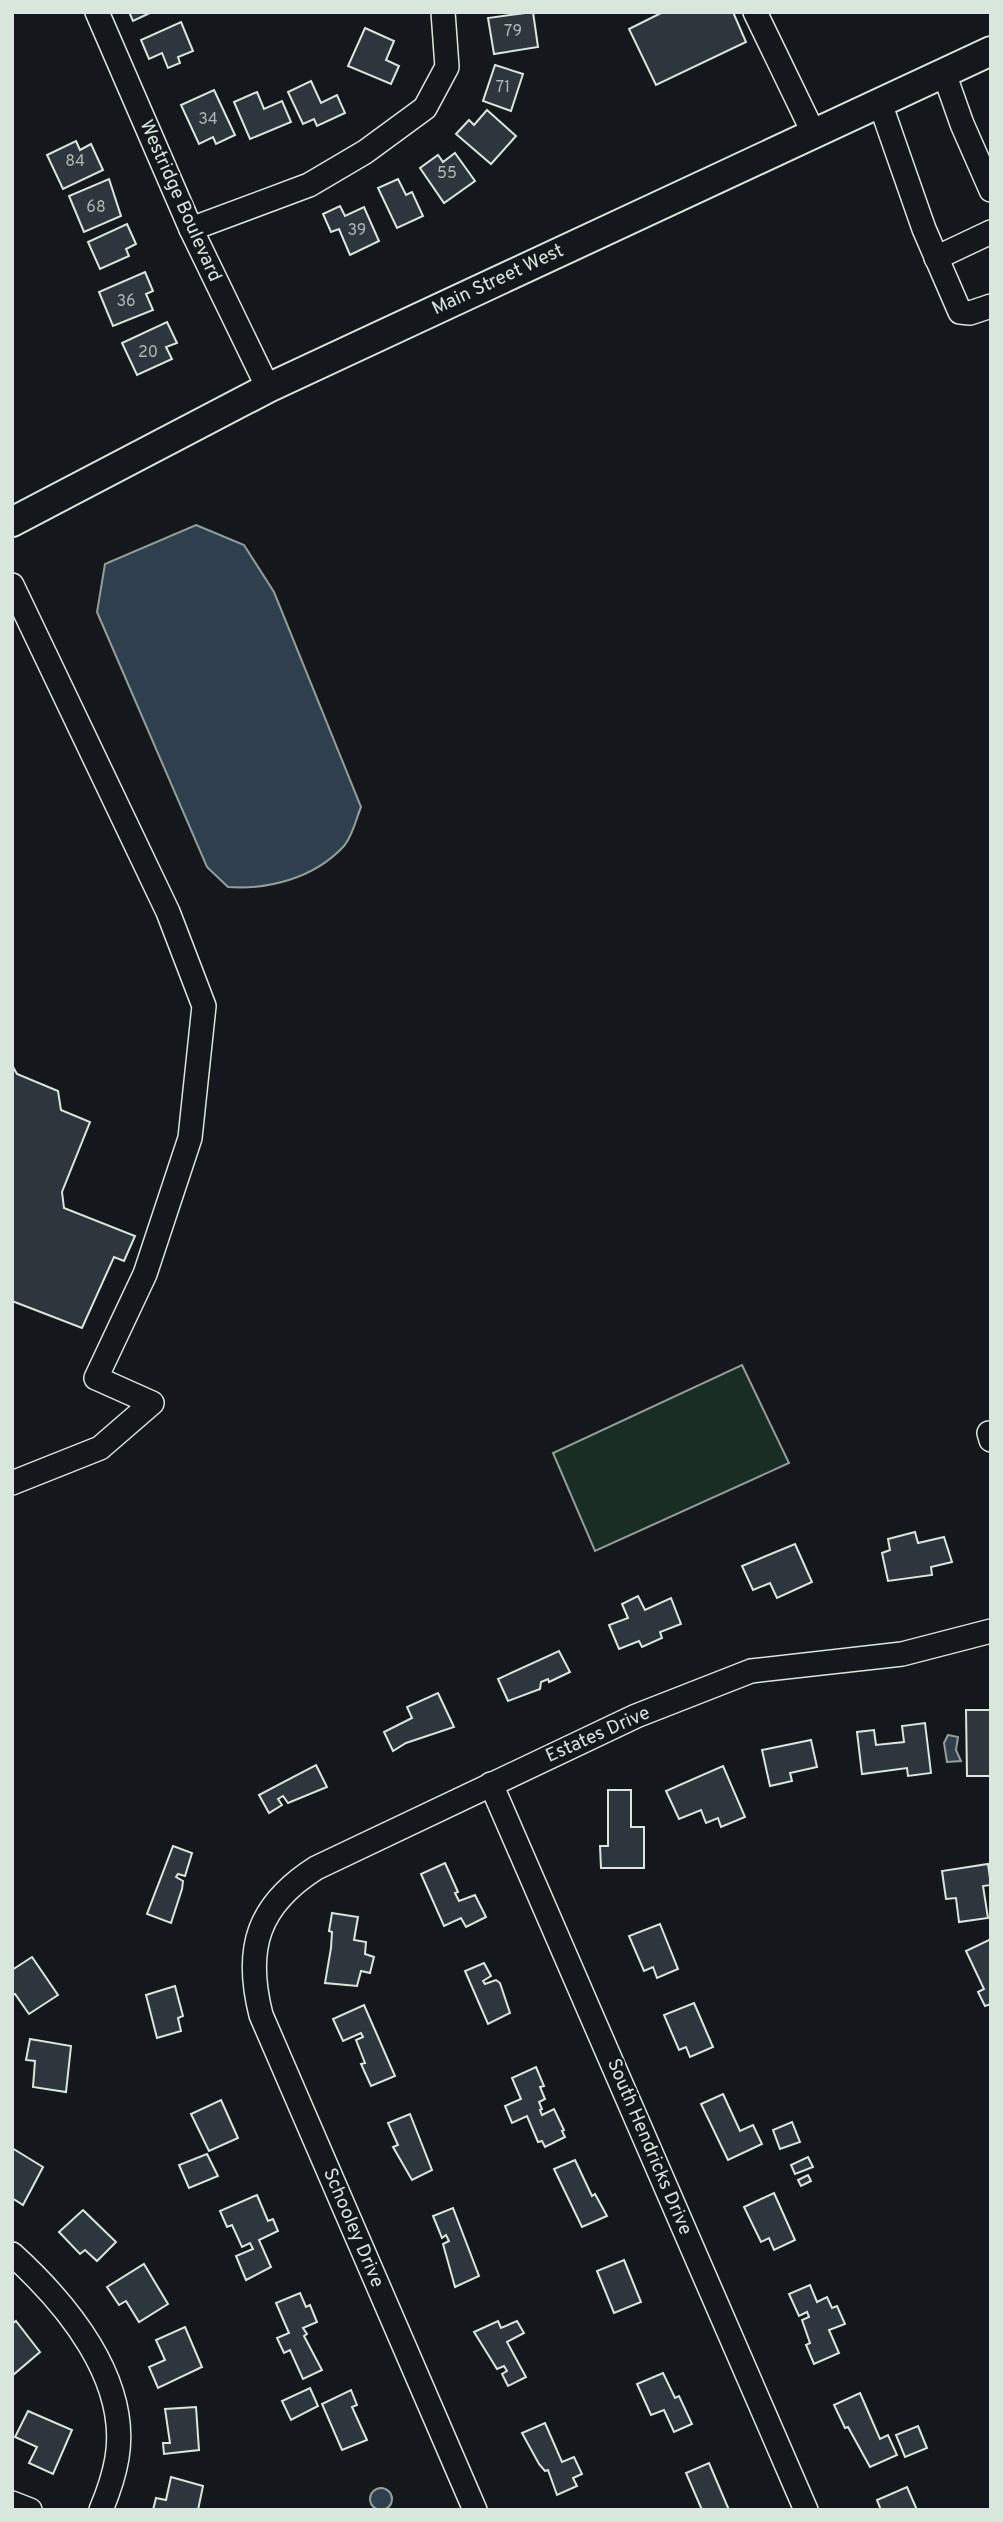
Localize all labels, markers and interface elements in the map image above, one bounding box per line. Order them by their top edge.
house number: 79 [504,22,522,42]
house number: 71 [496,78,510,98]
house number: 34 [198,110,218,130]
street label: Westridge Boulevard [133,116,227,286]
house number: 84 [65,152,85,172]
house number: 55 [437,164,457,184]
house number: 68 [86,198,106,218]
house number: 39 [348,221,366,241]
street label: Main Street West [428,239,568,321]
house number: 36 [116,292,136,312]
house number: 20 [138,343,158,363]
street label: Estates Drive [542,1701,654,1769]
street label: South Hendricks Drive [601,2055,697,2239]
street label: Schooley Drive [317,2165,389,2291]

